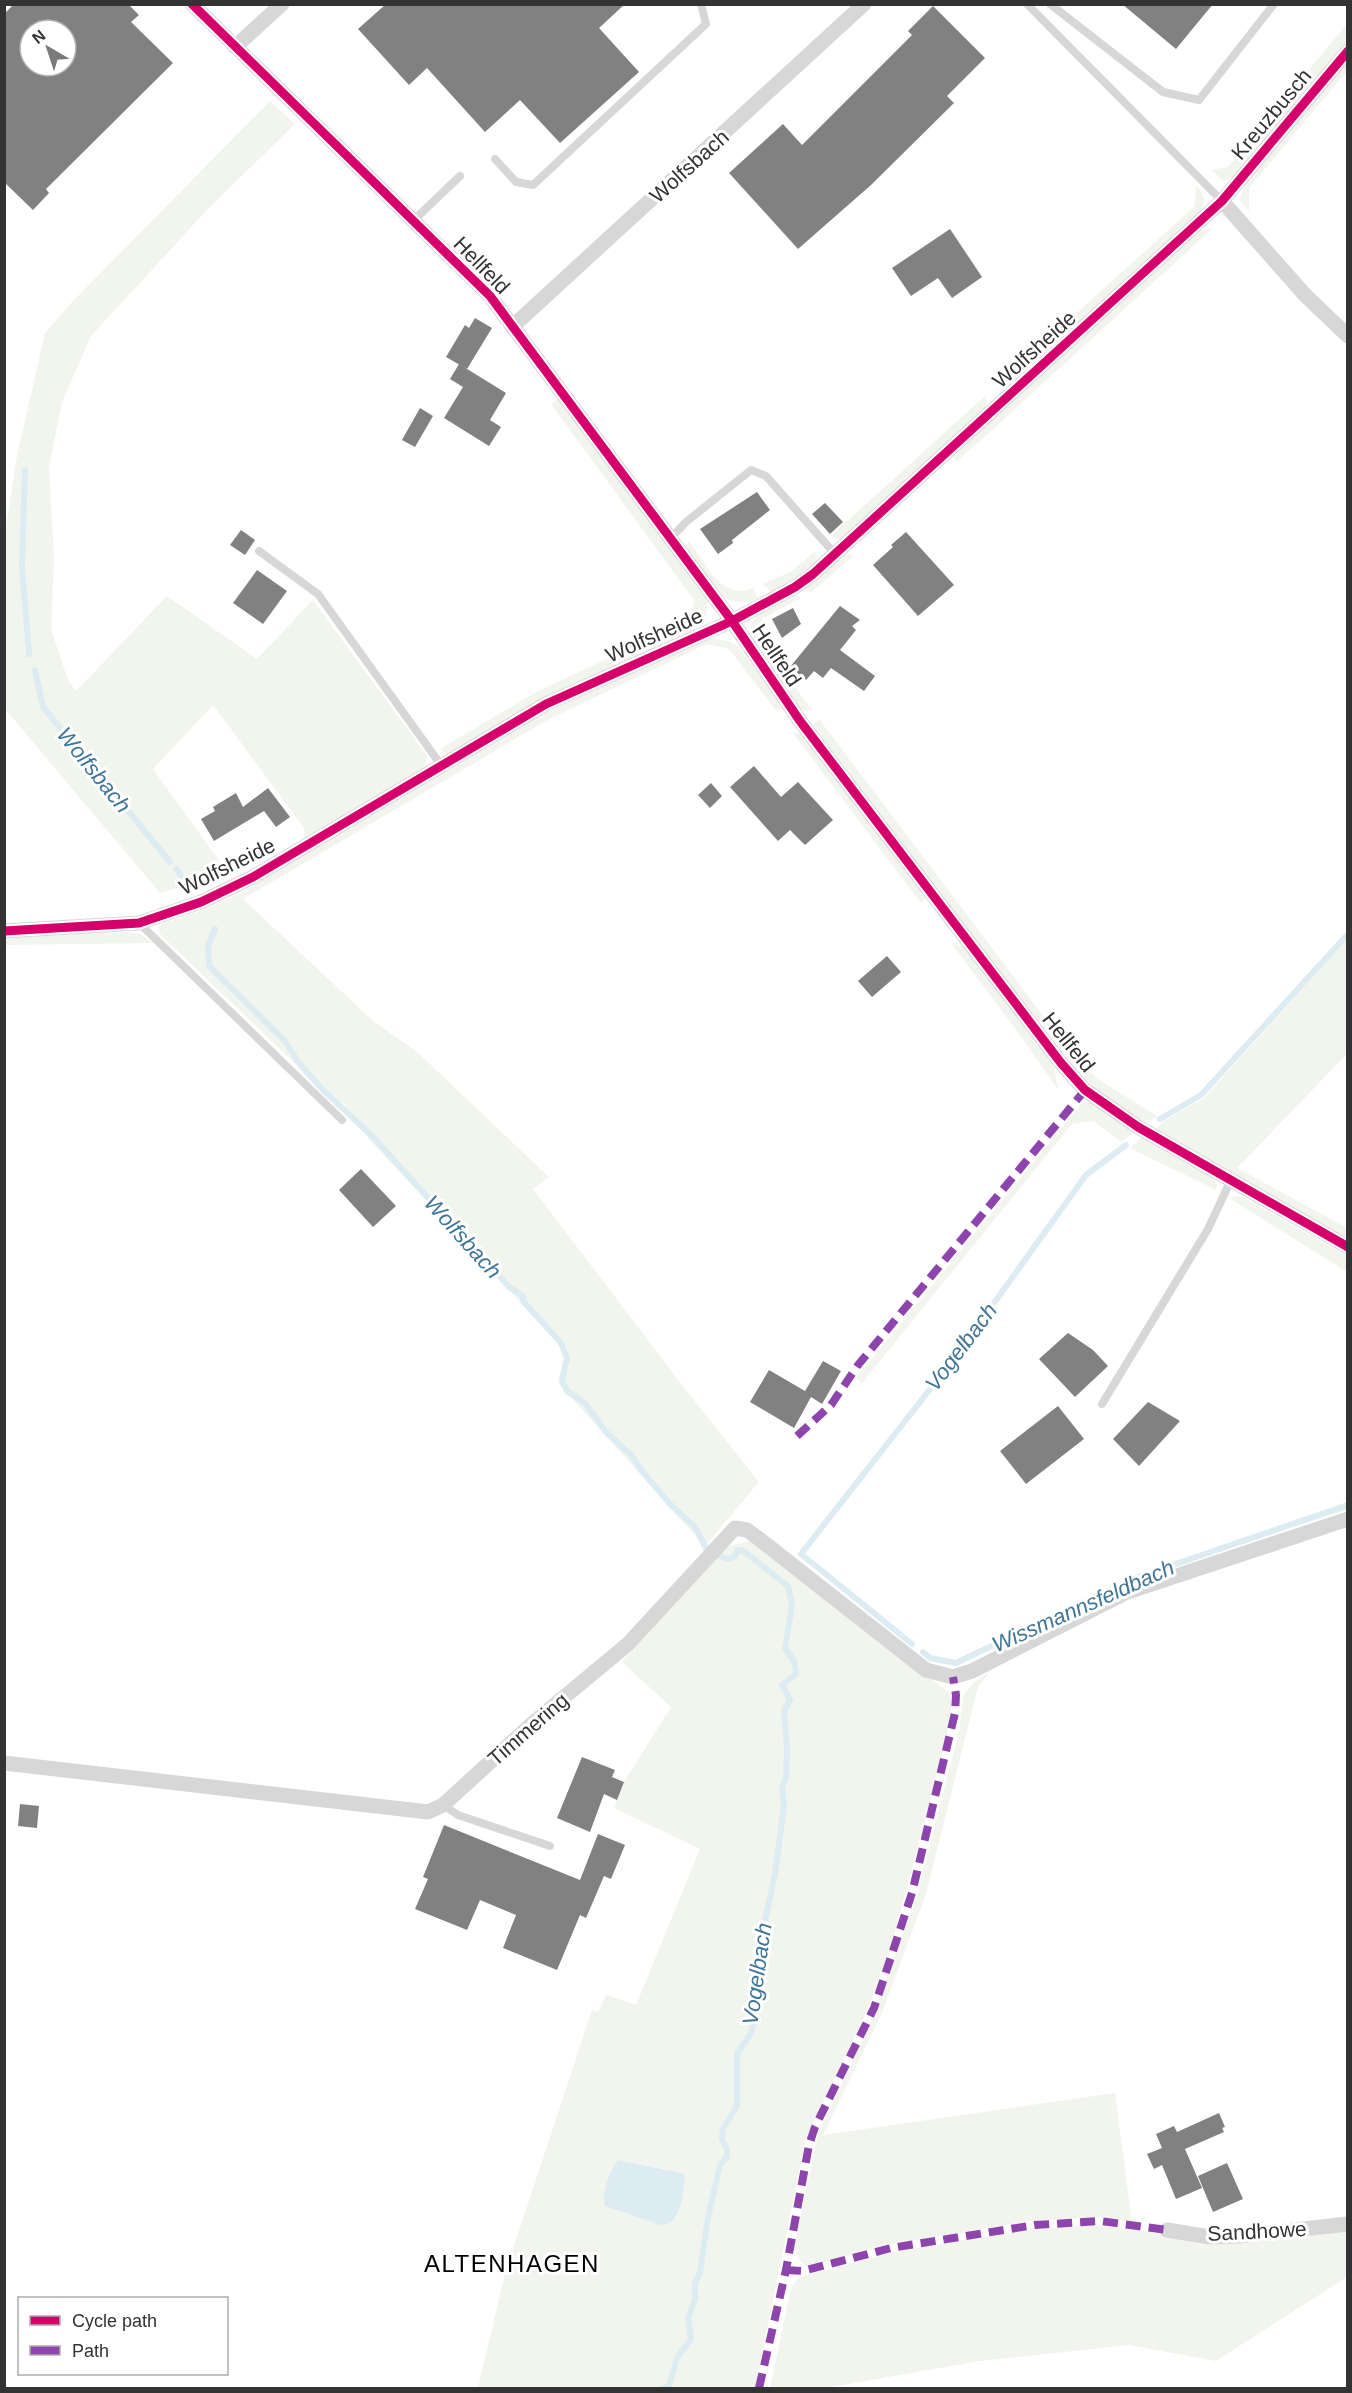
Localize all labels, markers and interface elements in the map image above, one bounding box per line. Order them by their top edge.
north arrow [18,18,78,78]
text: N [29,26,49,47]
street label: Kreuzbusch [1227,64,1315,164]
street label: Wolfsbach [645,125,733,207]
street label: Hellfeld [449,232,515,298]
street label: Wolfsheide [988,306,1080,392]
street label: Wolfsheide [602,603,706,667]
street label: Hellfeld [748,620,806,690]
water label: Wolfsbach [52,722,136,818]
street label: Wolfsheide [175,833,279,899]
street label: Hellfeld [1038,1008,1100,1076]
water label: Wolfsbach [419,1190,507,1284]
water label: Vogelbach [920,1298,1002,1396]
water label: Wissmannsfeldbach [988,1555,1178,1657]
street label: Timmering [483,1688,573,1770]
water label: Vogelbach [737,1921,777,2027]
street label: Sandhowe [1207,2217,1307,2245]
district label: ALTENHAGEN [424,2250,600,2277]
legend [18,2297,228,2375]
text: Cycle path [72,2311,157,2331]
text: Path [72,2341,109,2361]

